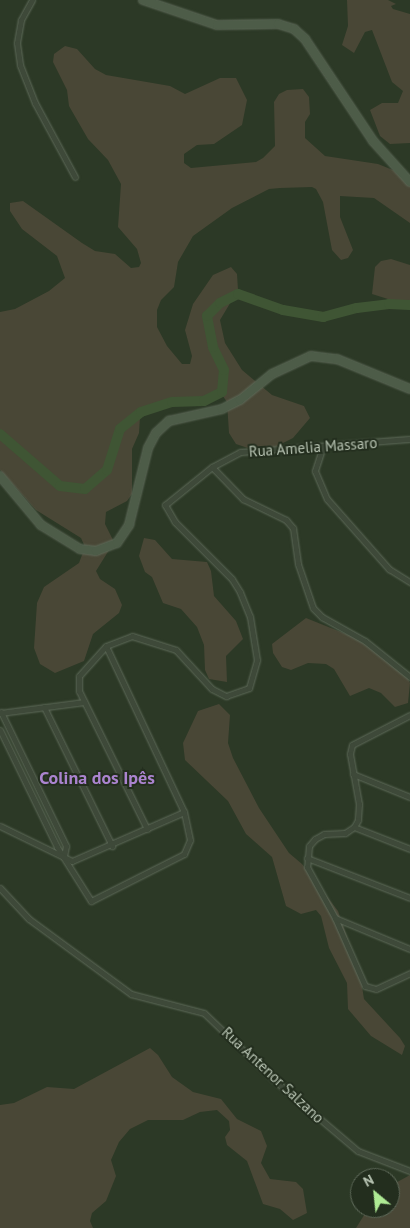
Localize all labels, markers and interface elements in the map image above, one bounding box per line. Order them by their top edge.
street label: Rua Amelia Massaro [248,434,378,460]
district label: Colina dos Ipês [39,767,155,789]
street label: Rua Antenor Salzano [218,1023,328,1127]
north arrow [350,1168,400,1218]
text: N [360,1171,377,1191]

